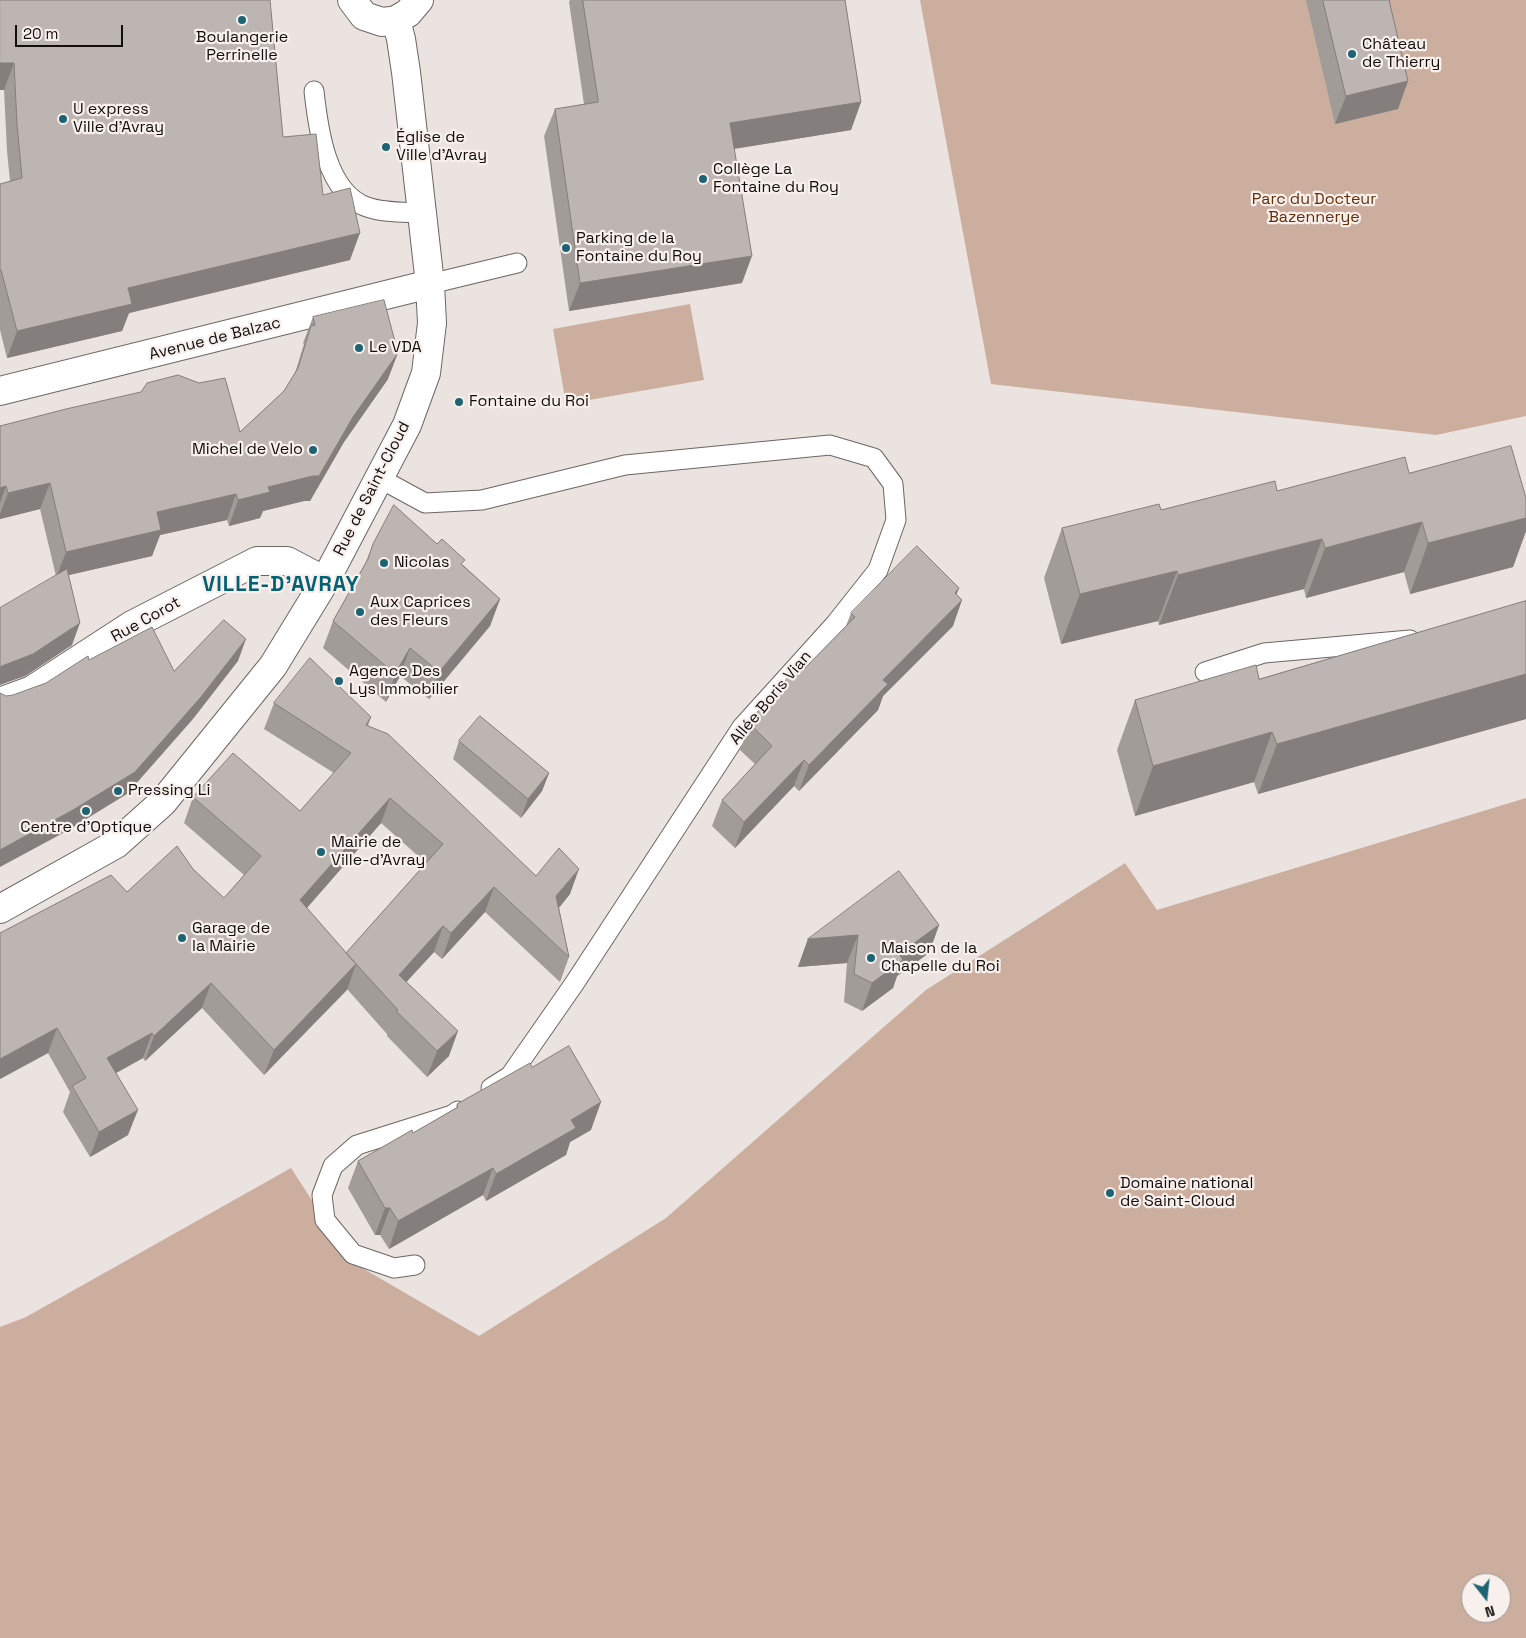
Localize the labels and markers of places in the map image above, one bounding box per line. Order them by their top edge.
marker: Boulangerie Perrinelle [236,14,248,26]
place label: Boulangerie Perrinelle [196,28,288,66]
place label: Château de Thierry [1362,35,1440,73]
marker: Château de Thierry [1346,48,1358,60]
place label: U express Ville d'Avray [73,100,164,138]
marker: U express Ville d'Avray [57,113,69,125]
place label: Église de Ville d'Avray [396,128,487,166]
marker: Église de Ville d'Avray [380,141,392,153]
place label: Collège La Fontaine du Roy [713,160,839,198]
marker: Collège La Fontaine du Roy [697,173,709,185]
place label: Parking de la Fontaine du Roy [576,229,702,267]
marker: Parking de la Fontaine du Roy [560,242,572,254]
place label: Le VDA [369,338,422,358]
marker: Le VDA [353,342,365,354]
place label: Fontaine du Roi [469,392,589,412]
marker: Fontaine du Roi [453,396,465,408]
place label: Michel de Velo [192,440,303,460]
marker: Michel de Velo [307,444,319,456]
place label: Nicolas [394,553,449,573]
marker: Nicolas [378,557,390,569]
place label: Aux Caprices des Fleurs [370,593,471,631]
marker: Aux Caprices des Fleurs [354,606,366,618]
place label: Agence Des Lys Immobilier [349,662,459,700]
marker: Agence Des Lys Immobilier [333,675,345,687]
place label: Pressing Li [128,781,210,801]
marker: Pressing Li [112,785,124,797]
marker: Centre d'Optique [80,805,92,817]
place label: Centre d'Optique [20,818,152,838]
place label: Mairie de Ville-d'Avray [331,833,425,871]
marker: Mairie de Ville-d'Avray [315,846,327,858]
place label: Garage de la Mairie [192,919,270,957]
marker: Garage de la Mairie [176,932,188,944]
place label: Maison de la Chapelle du Roi [881,939,1000,977]
marker: Maison de la Chapelle du Roi [865,952,877,964]
place label: Domaine national de Saint-Cloud [1120,1174,1253,1212]
marker: Domaine national de Saint-Cloud [1104,1187,1116,1199]

